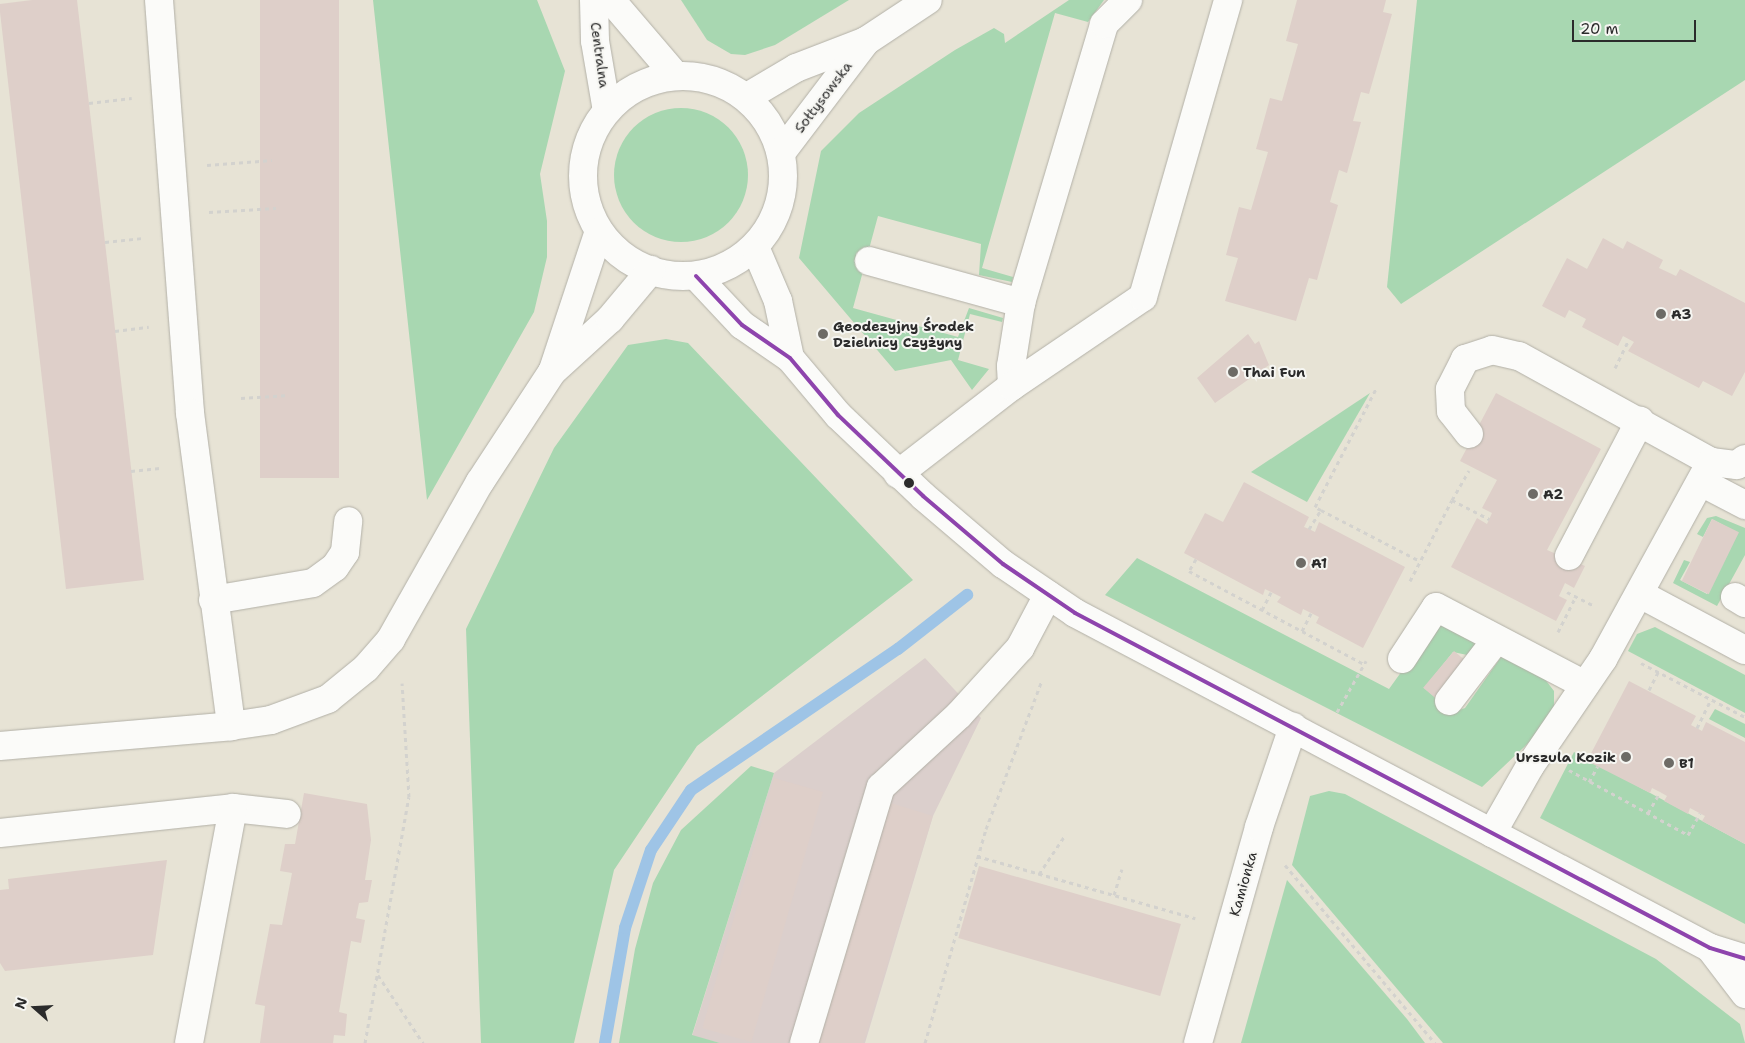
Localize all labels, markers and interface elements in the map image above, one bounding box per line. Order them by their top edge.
scale bar [1575,10,1699,42]
text: 20 m [1580,19,1619,39]
street label: Centralna [587,21,613,89]
street label: Sołtysowska [791,58,855,136]
place label: A3 [1671,306,1691,322]
marker: A3 [1655,308,1667,320]
place label: Geodezyjny Środek Dzielnicy Czyżyny [833,318,974,351]
marker: Geodezyjny Środek Dzielnicy Czyżyny [817,328,829,340]
place label: Thai Fun [1243,364,1305,380]
marker: Thai Fun [1227,366,1239,378]
unlabelled marker [904,478,914,488]
place label: A2 [1543,486,1563,502]
marker: A2 [1527,488,1539,500]
place label: A1 [1311,555,1327,571]
marker: A1 [1295,557,1307,569]
place label: Urszula Kozik [1516,749,1616,765]
marker: Urszula Kozik [1620,751,1632,763]
place label: B1 [1679,755,1694,771]
marker: B1 [1663,757,1675,769]
street label: Kamionka [1226,850,1260,918]
north arrow [10,983,60,1033]
text: N [11,995,31,1011]

